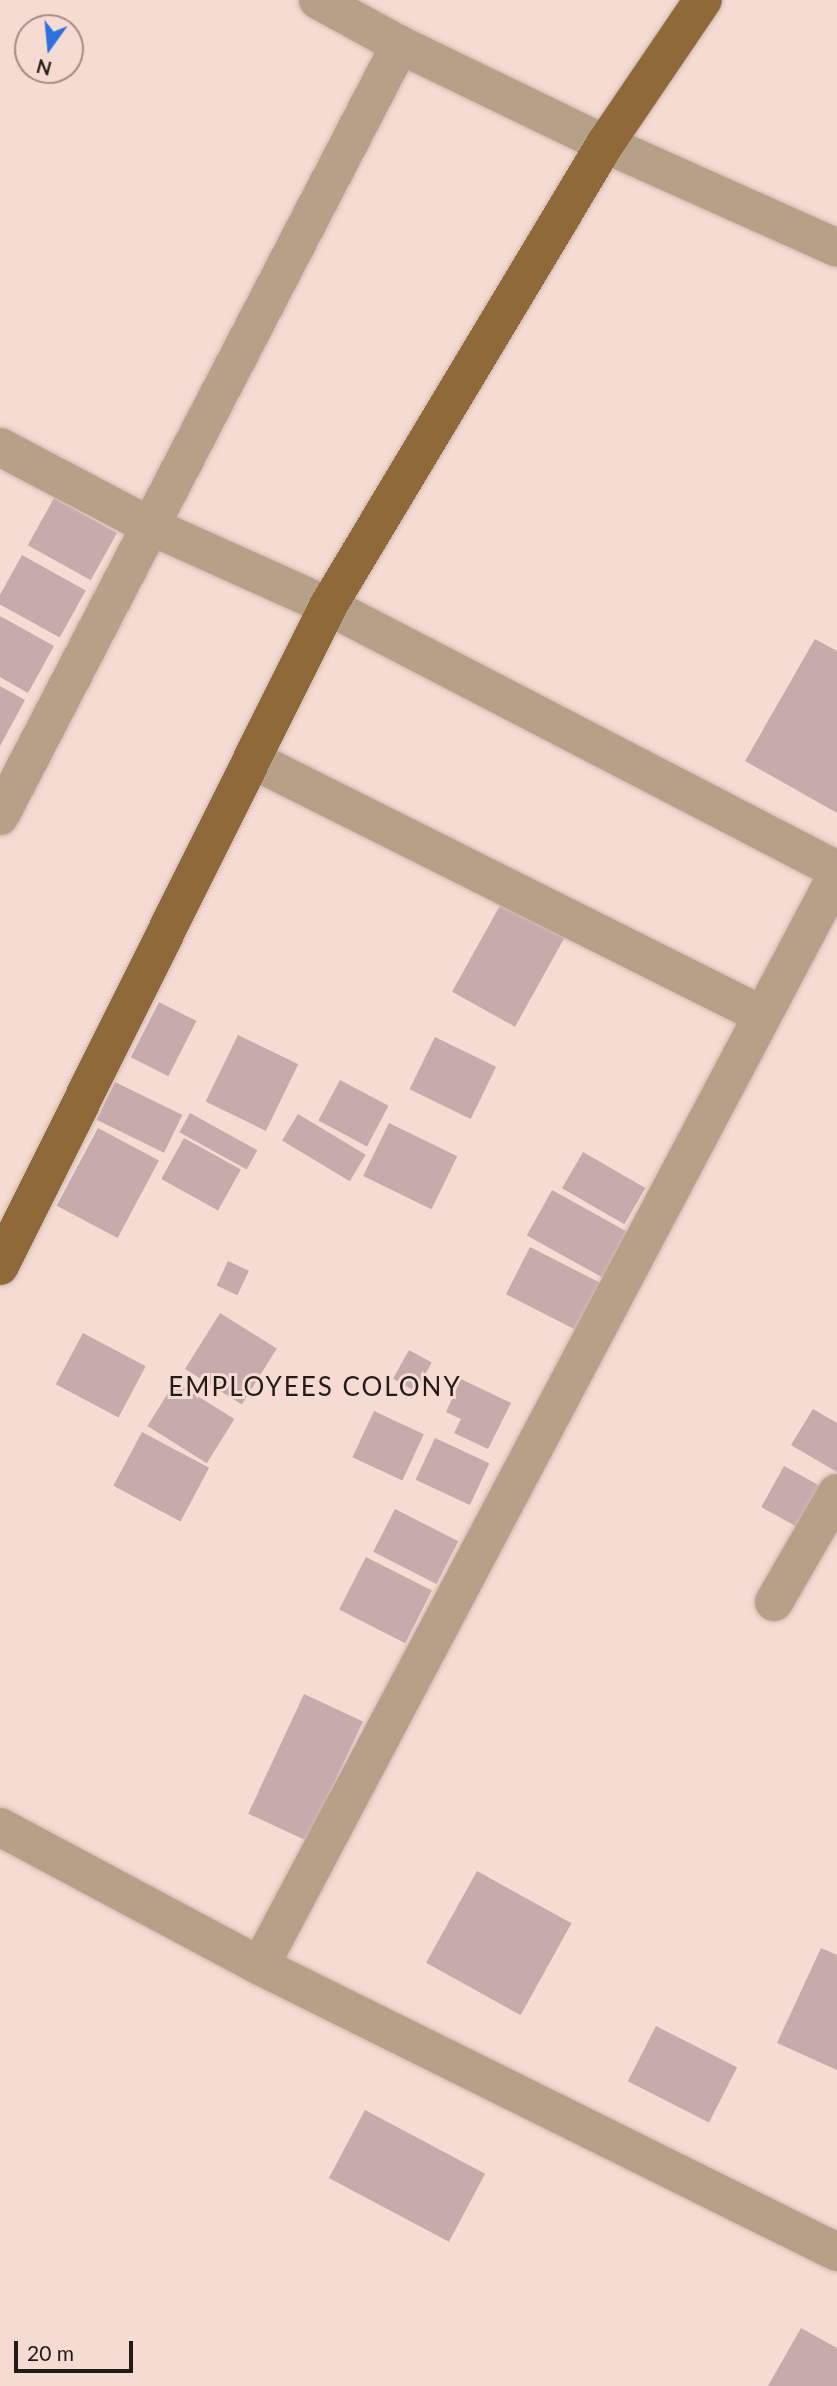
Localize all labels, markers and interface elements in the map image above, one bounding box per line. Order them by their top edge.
north arrow [14,14,84,84]
text: N [34,55,54,81]
district label: EMPLOYEES COLONY [170,1371,460,1403]
scale bar [18,2326,136,2370]
text: 20 m [27,2340,74,2365]

